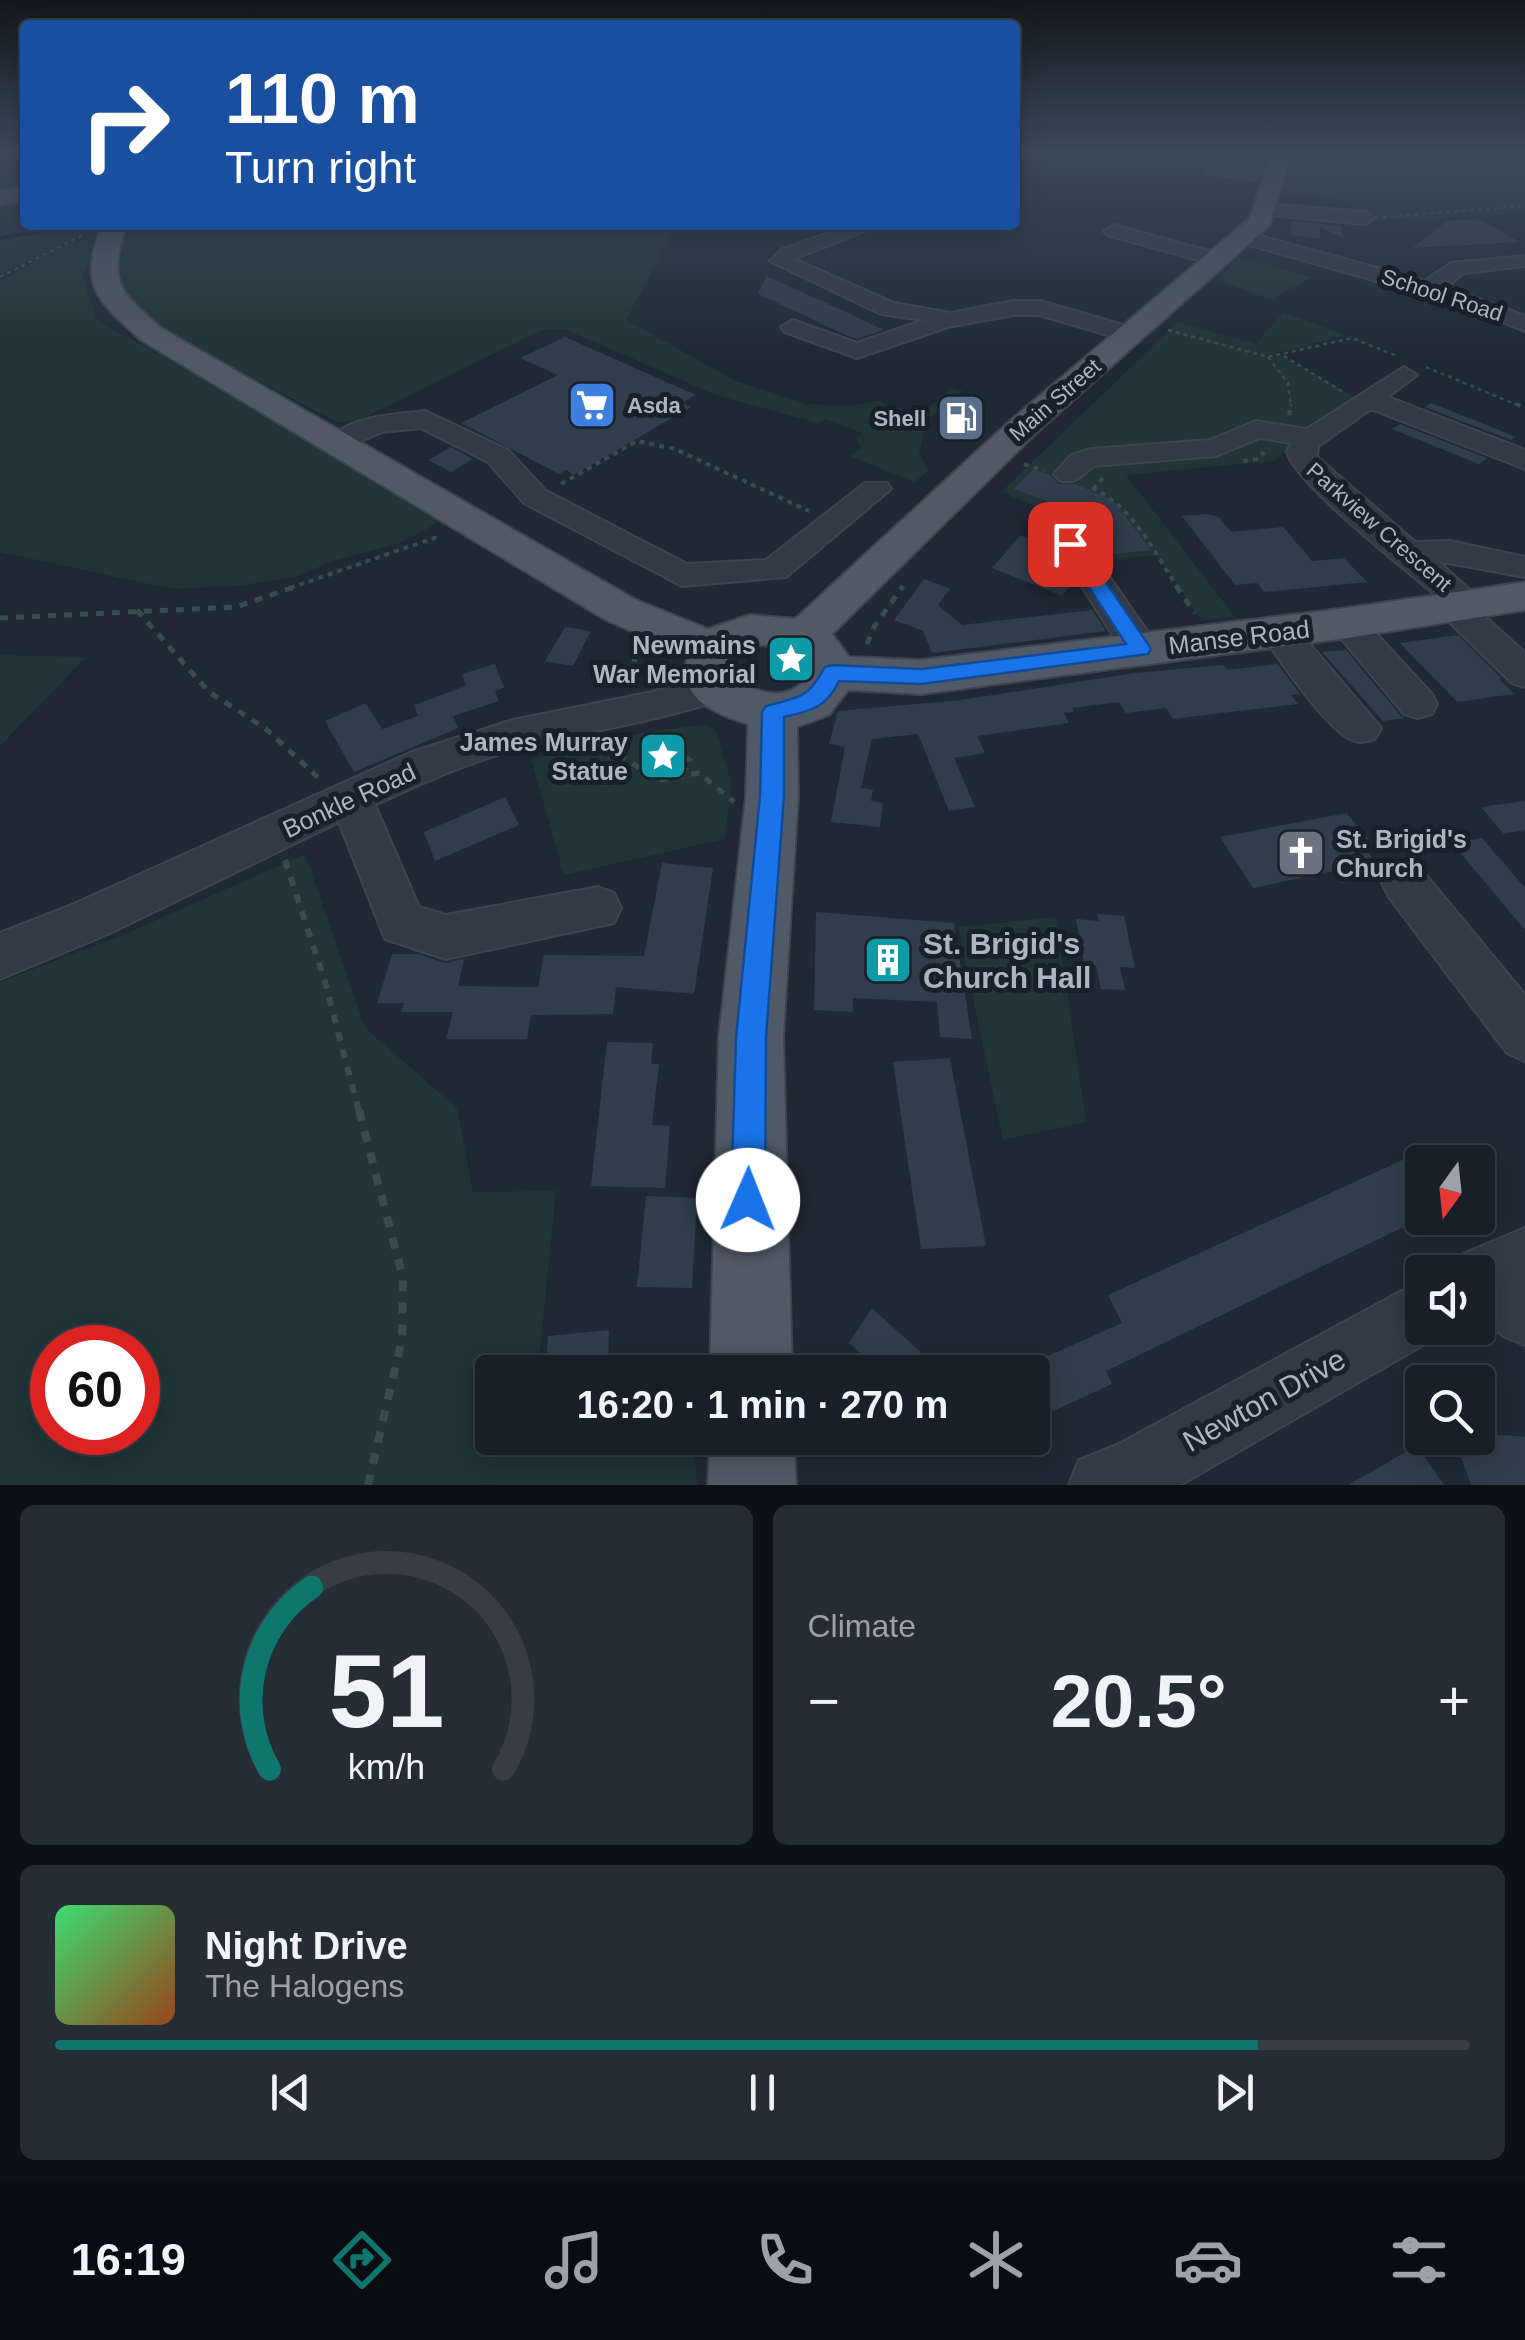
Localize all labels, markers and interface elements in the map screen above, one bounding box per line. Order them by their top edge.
icon: right [60,60,190,190]
text: 110 m [225,60,420,138]
text: Turn right [225,142,416,193]
street label: School Road [1378,264,1506,326]
street label: Main Street [1004,354,1106,446]
supermarket icon: Asda [566,379,618,431]
fuel station icon: Shell [935,392,987,444]
place label: Asda [627,393,682,418]
place label: Shell [873,406,926,431]
street label: Parkview Crescent [1302,457,1456,597]
pin [1028,502,1113,587]
icon: arrive [1043,517,1098,572]
street label: Manse Road [1167,614,1311,660]
place label: Newmains War Memorial [593,631,756,688]
place icon: Newmains War Memorial [765,633,817,685]
place label: James Murray Statue [460,728,628,785]
place icon: James Murray Statue [637,730,689,782]
street label: Bonkle Road [278,757,420,843]
place label: St. Brigid's Church [1336,825,1467,882]
church icon: St. Brigid's Church [1275,827,1327,879]
place label: St. Brigid's Church Hall [923,927,1091,994]
building icon: St. Brigid's Church Hall [862,934,914,986]
north arrow [1405,1145,1495,1235]
map controls [1405,1145,1495,1455]
position arrow [696,1148,800,1252]
button: sound [1405,1255,1495,1345]
speed limit sign: 60 [30,1325,160,1455]
street label: Newton Drive [1177,1342,1351,1458]
button: search [1405,1365,1495,1455]
text: 16:20 · 1 min · 270 m [577,1384,948,1426]
text: Climate [808,1608,916,1644]
text: 51 [328,1633,444,1749]
text: 20.5° [1051,1659,1227,1743]
text: − [808,1670,840,1732]
text: + [1438,1670,1470,1732]
text: km/h [348,1747,425,1787]
text: Night Drive [205,1925,408,1967]
text: The Halogens [205,1968,404,2004]
icon: previous [263,2065,318,2120]
icon: pause [735,2065,790,2120]
icon: next [1207,2065,1262,2120]
icon: directions [327,2225,397,2295]
icon: music [539,2225,609,2295]
icon: phone [750,2225,820,2295]
icon: climate [961,2225,1031,2295]
icon: car [1173,2225,1243,2295]
icon: filters [1384,2225,1454,2295]
text: 16:19 [71,2234,186,2285]

